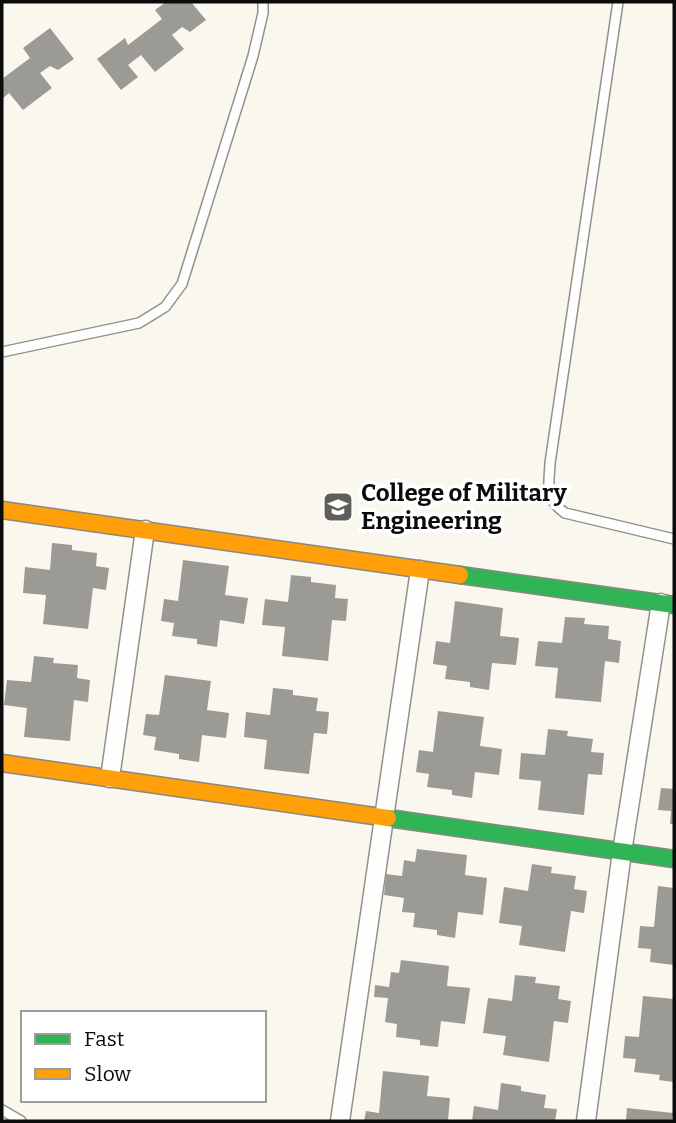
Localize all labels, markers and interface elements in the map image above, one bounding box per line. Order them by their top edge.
place label: College of Military Engineering [361,479,568,535]
school or university icon: College of Military Engineering [321,490,355,524]
legend [21,1011,266,1102]
text: Fast [84,1026,125,1052]
text: Slow [84,1061,131,1087]

